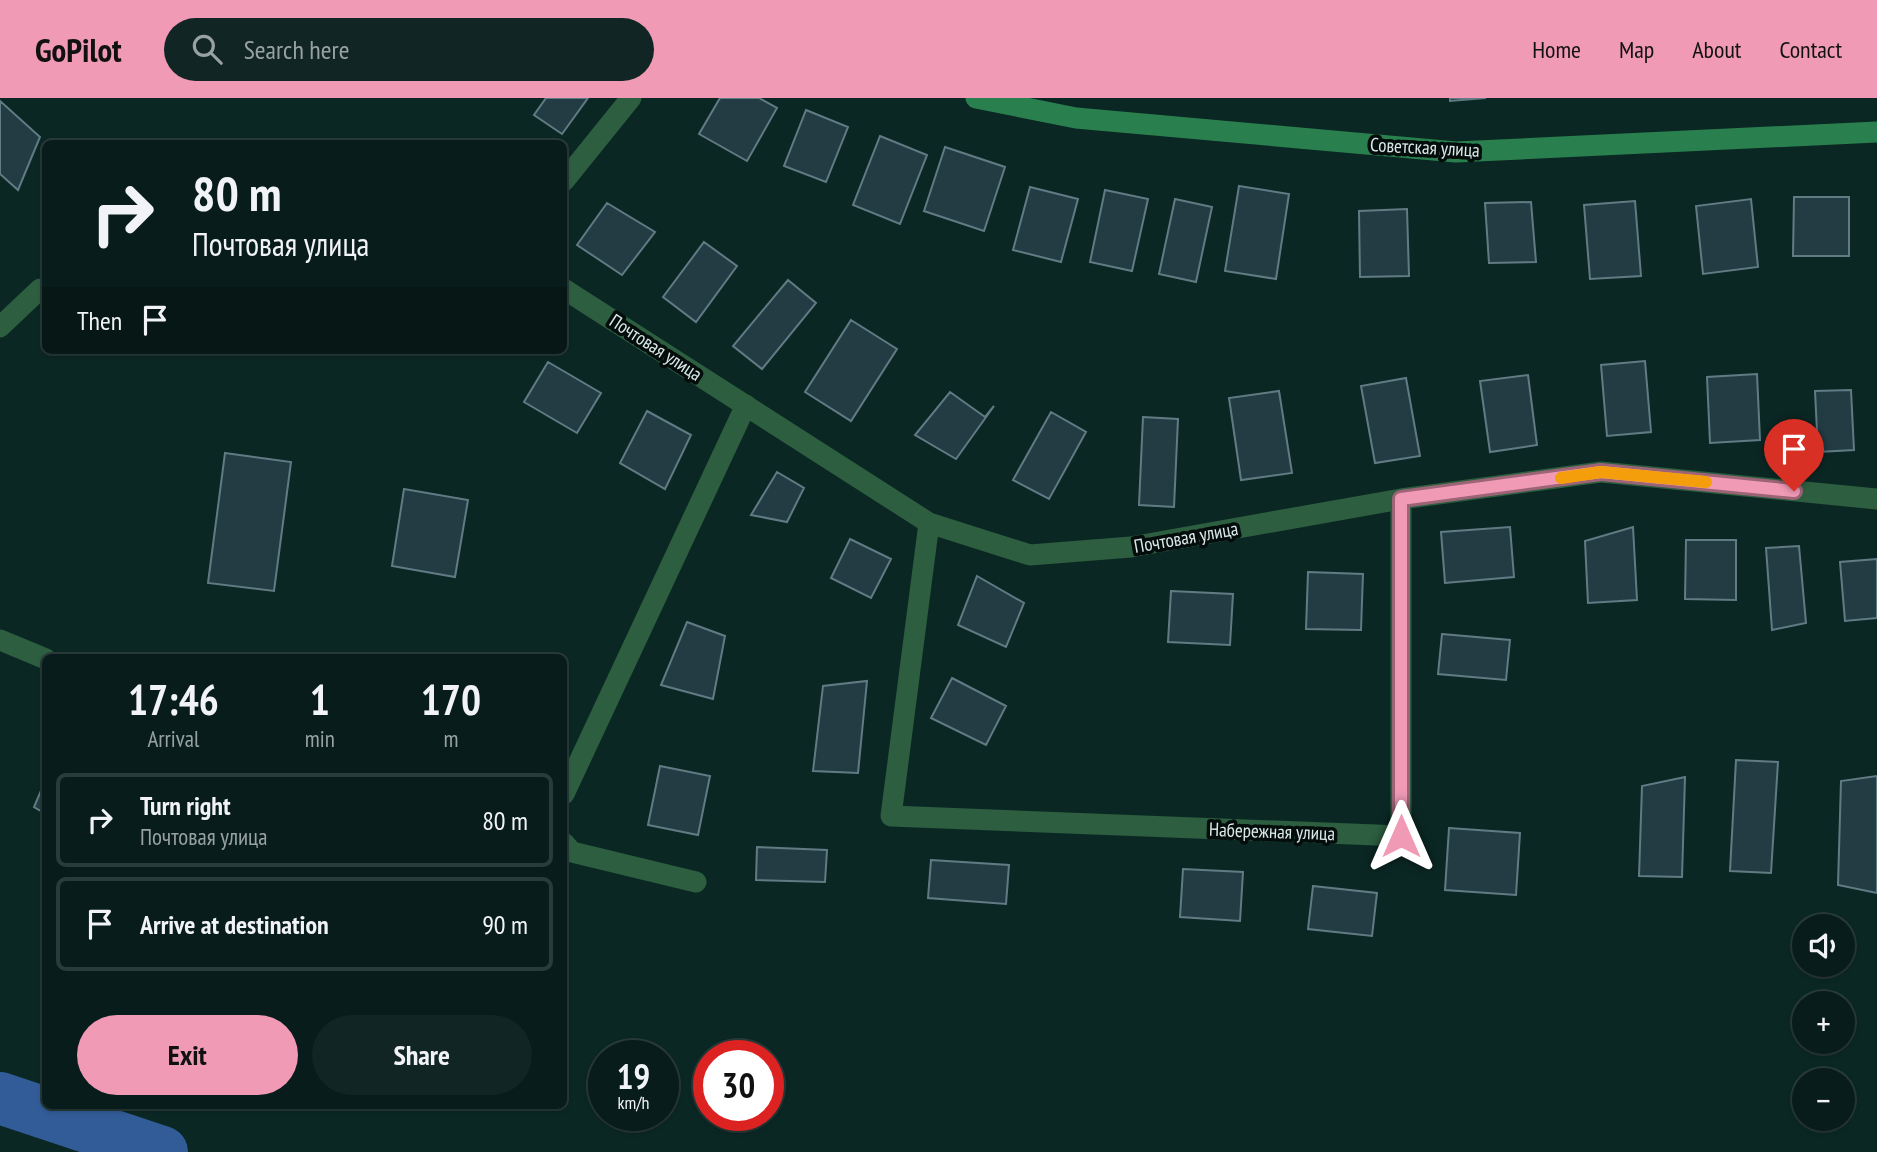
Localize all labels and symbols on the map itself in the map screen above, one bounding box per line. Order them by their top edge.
street label: Советская улица [1370,132,1480,162]
street label: Почтовая улица [605,308,707,386]
pin [1764,419,1824,491]
street label: Почтовая улица [1132,516,1240,558]
position arrow [1364,799,1438,873]
street label: Набережная улица [1209,817,1335,845]
speed limit sign: 30 [693,1040,784,1131]

